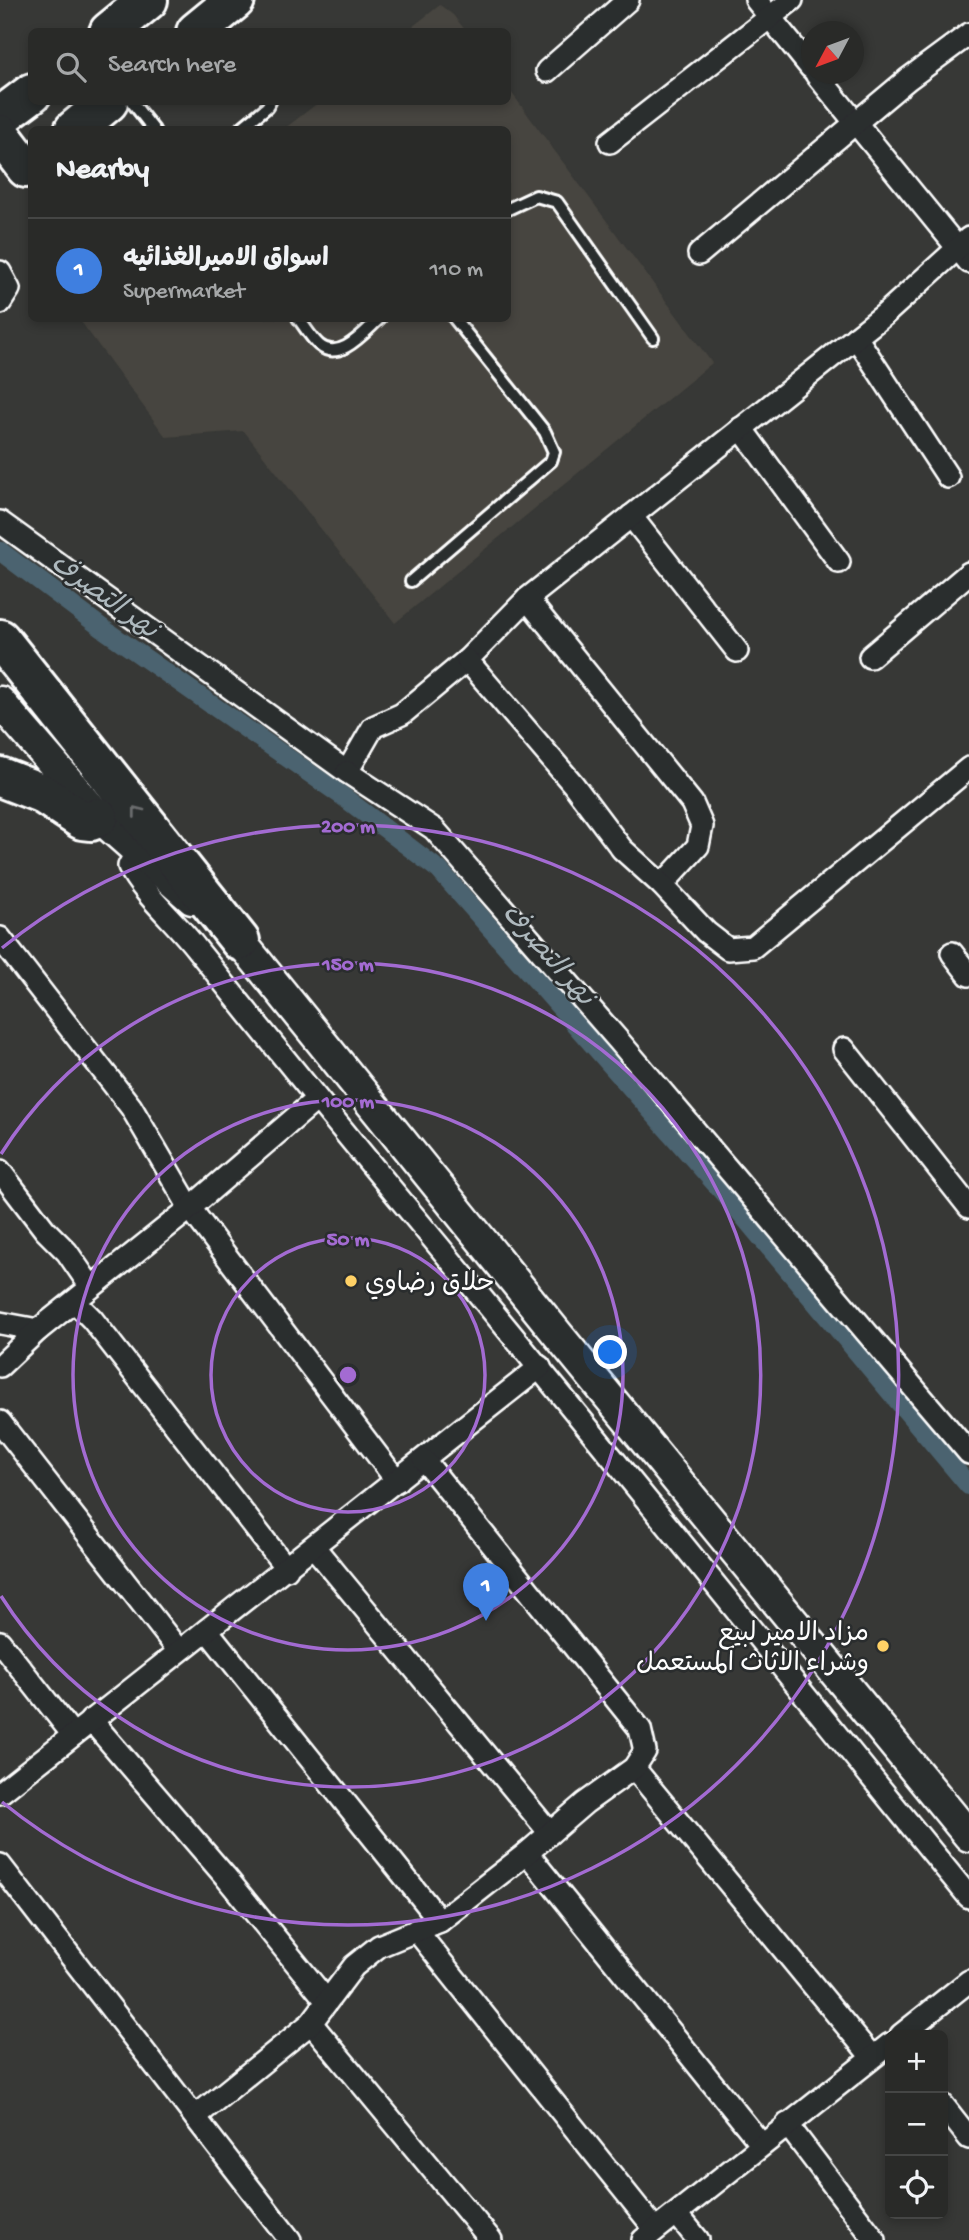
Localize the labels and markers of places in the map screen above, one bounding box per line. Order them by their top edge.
place label: حلاق رضاوي [365,1270,495,1301]
marker: حلاق رضاوي [343,1273,359,1289]
centre of rings [336,1363,360,1387]
pin: 1 [463,1563,509,1621]
place label: مزاد الامير لبيع وشراء الاثاث المستعمل [636,1620,869,1681]
marker: مزاد الامير لبيع وشراء الاثاث المستعمل [875,1638,891,1654]

